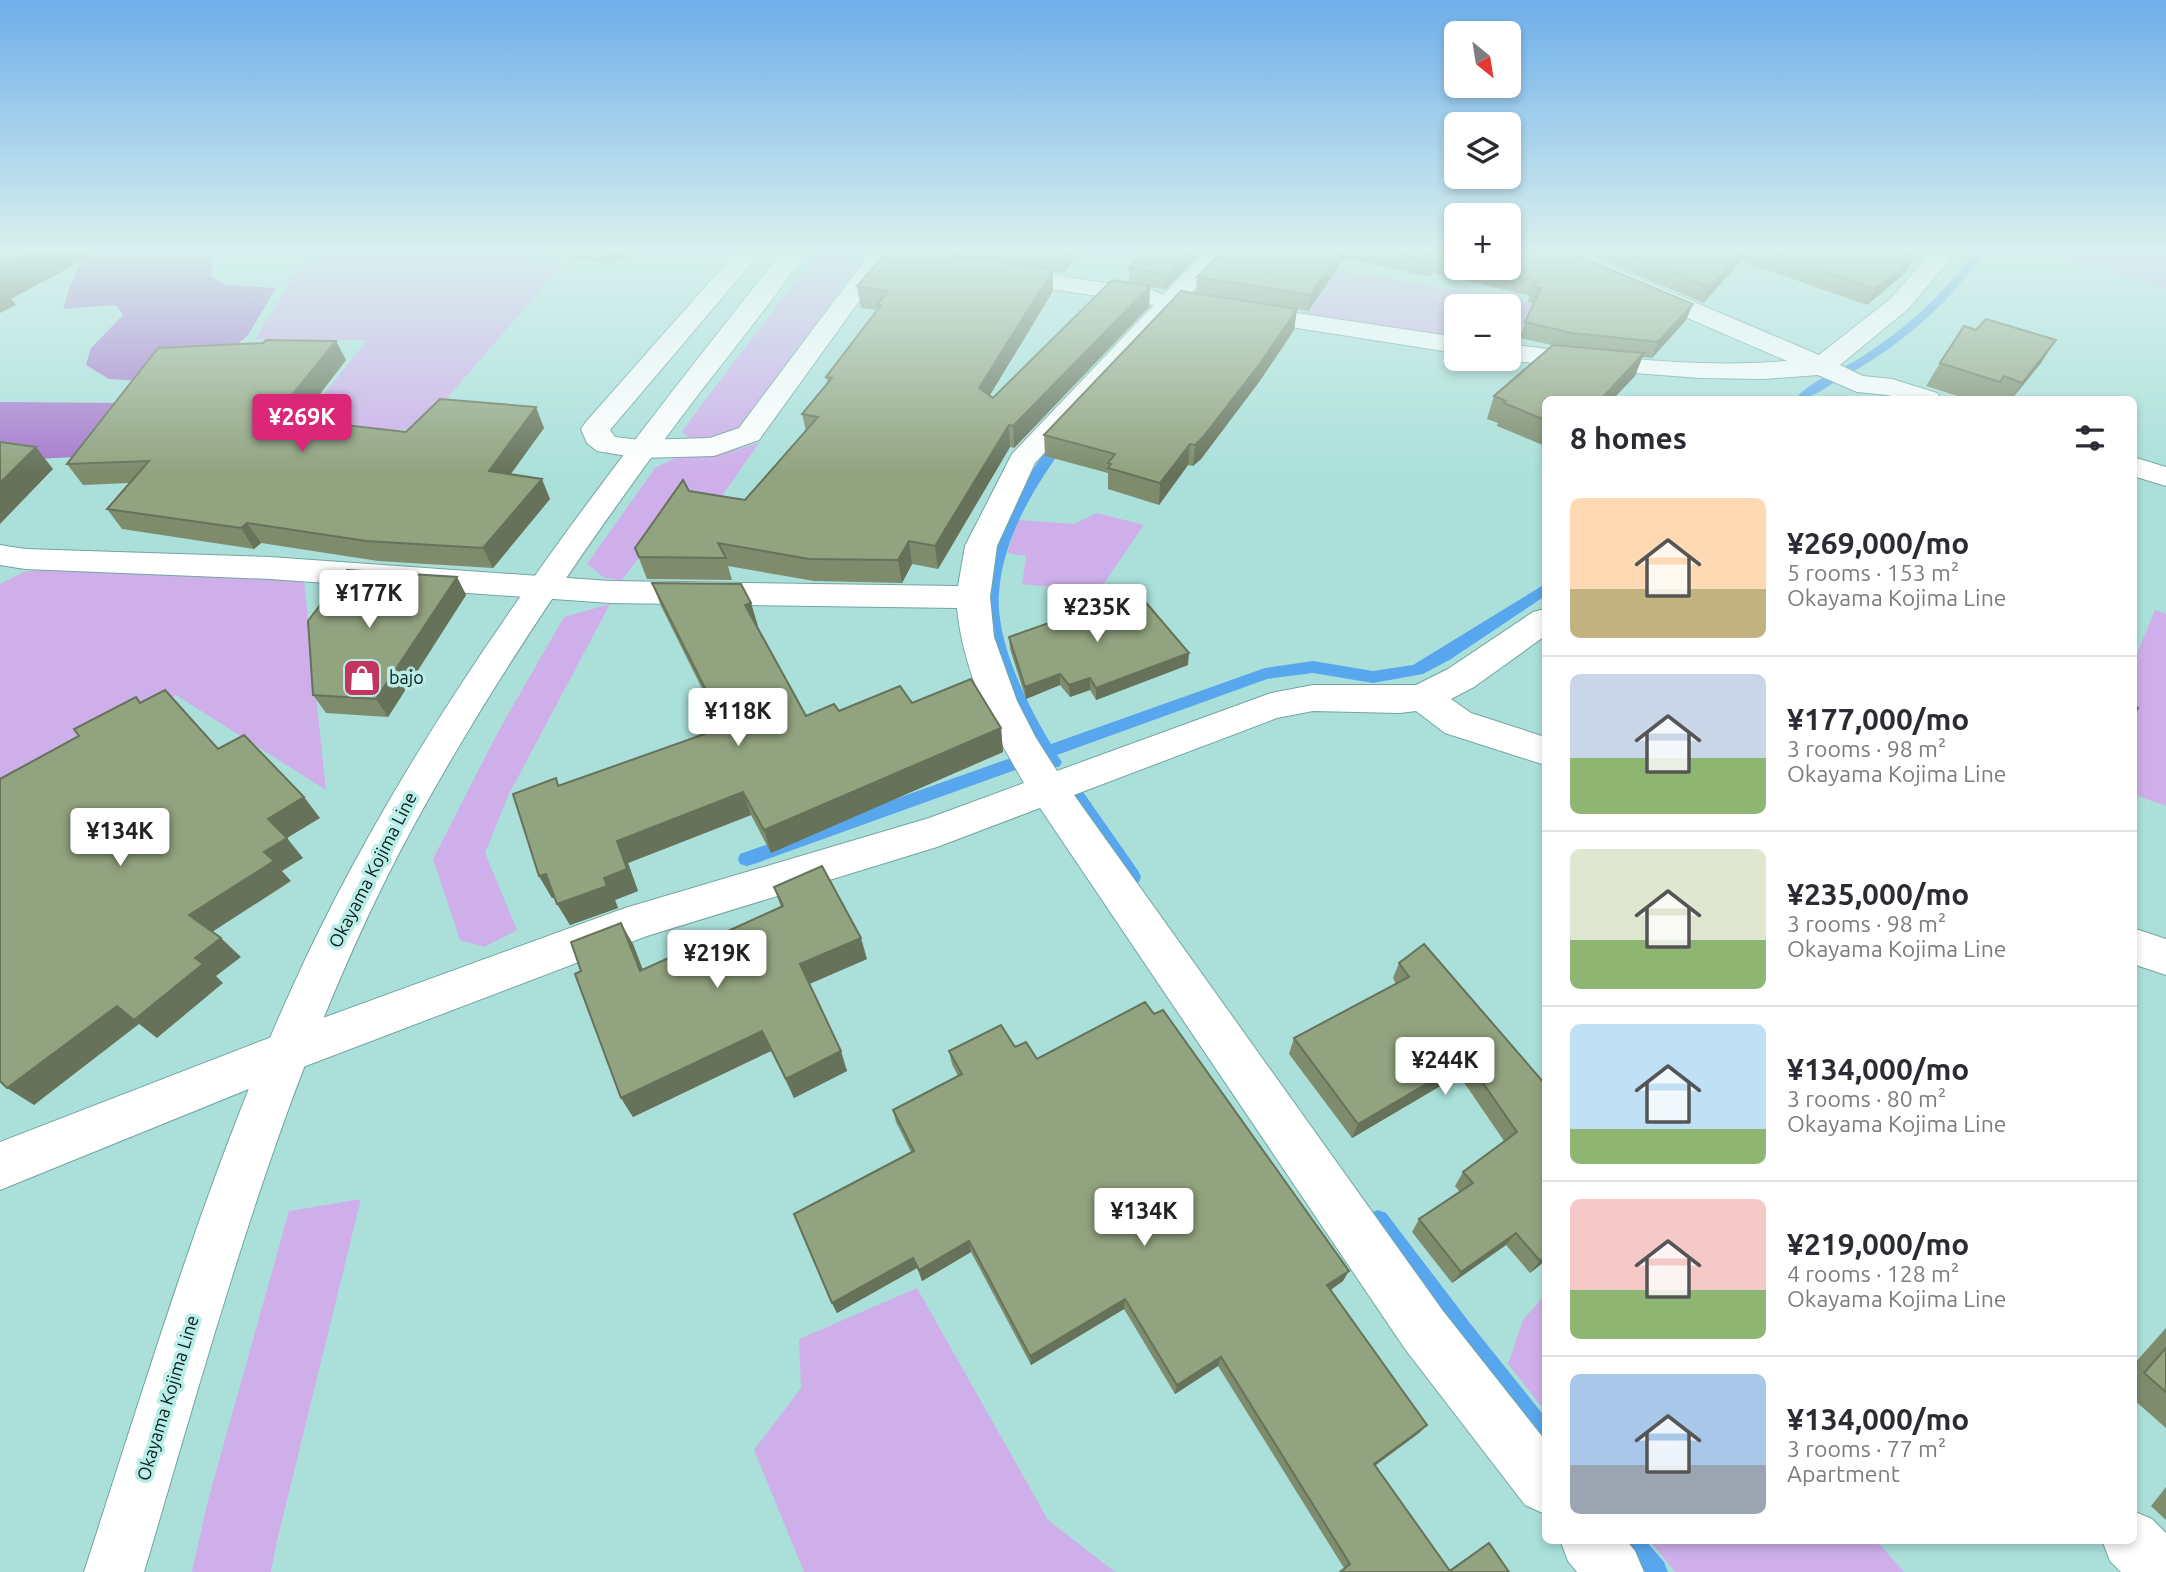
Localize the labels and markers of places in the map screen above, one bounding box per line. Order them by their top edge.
pin: ¥269K [253,394,351,454]
pin: ¥177K [320,570,418,630]
pin: ¥235K [1048,584,1146,644]
shop icon: bajo [341,657,383,699]
place label: bajo [389,667,424,687]
pin: ¥118K [689,688,787,748]
pin: ¥134K [71,808,169,868]
pin: ¥219K [668,930,766,990]
pin: ¥244K [1396,1038,1494,1097]
pin: ¥134K [1095,1188,1193,1248]

